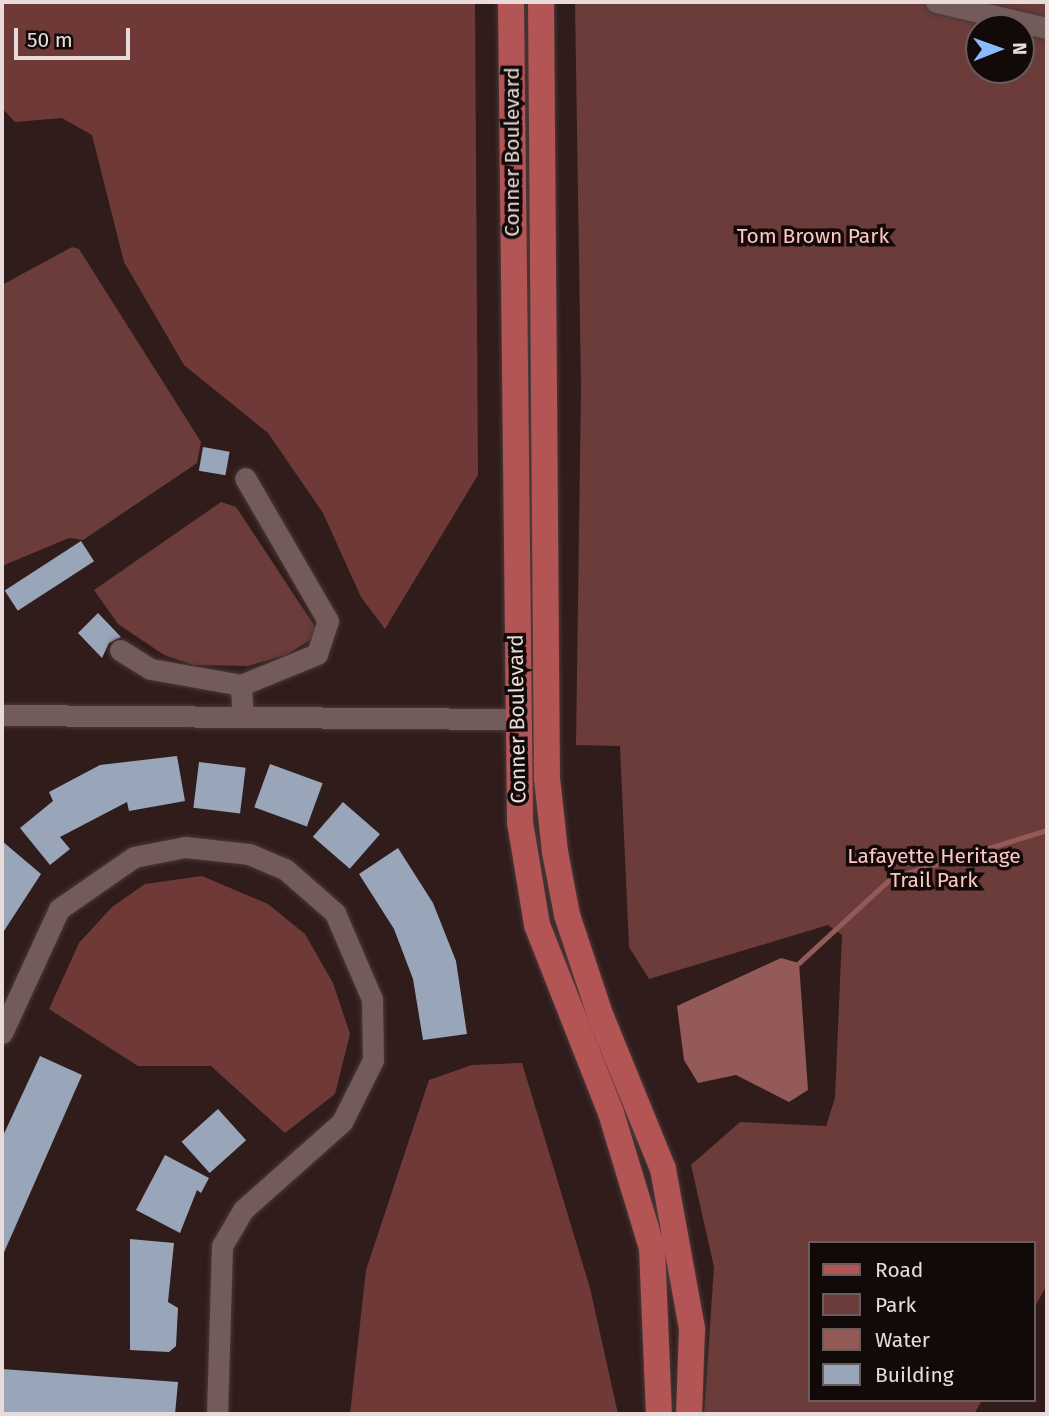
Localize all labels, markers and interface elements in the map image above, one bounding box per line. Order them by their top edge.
scale bar [18,14,133,58]
north arrow [965,14,1035,84]
text: 50 m [27,27,73,53]
text: N [1008,42,1031,55]
street label: Conner Boulevard [499,67,525,237]
park label: Tom Brown Park [737,223,889,249]
street label: Conner Boulevard [503,634,531,804]
park label: Lafayette Heritage Trail Park [847,843,1021,893]
legend [808,1241,1035,1402]
text: Road [875,1257,923,1283]
text: Park [875,1292,916,1318]
text: Water [875,1327,930,1353]
text: Building [875,1362,954,1388]

